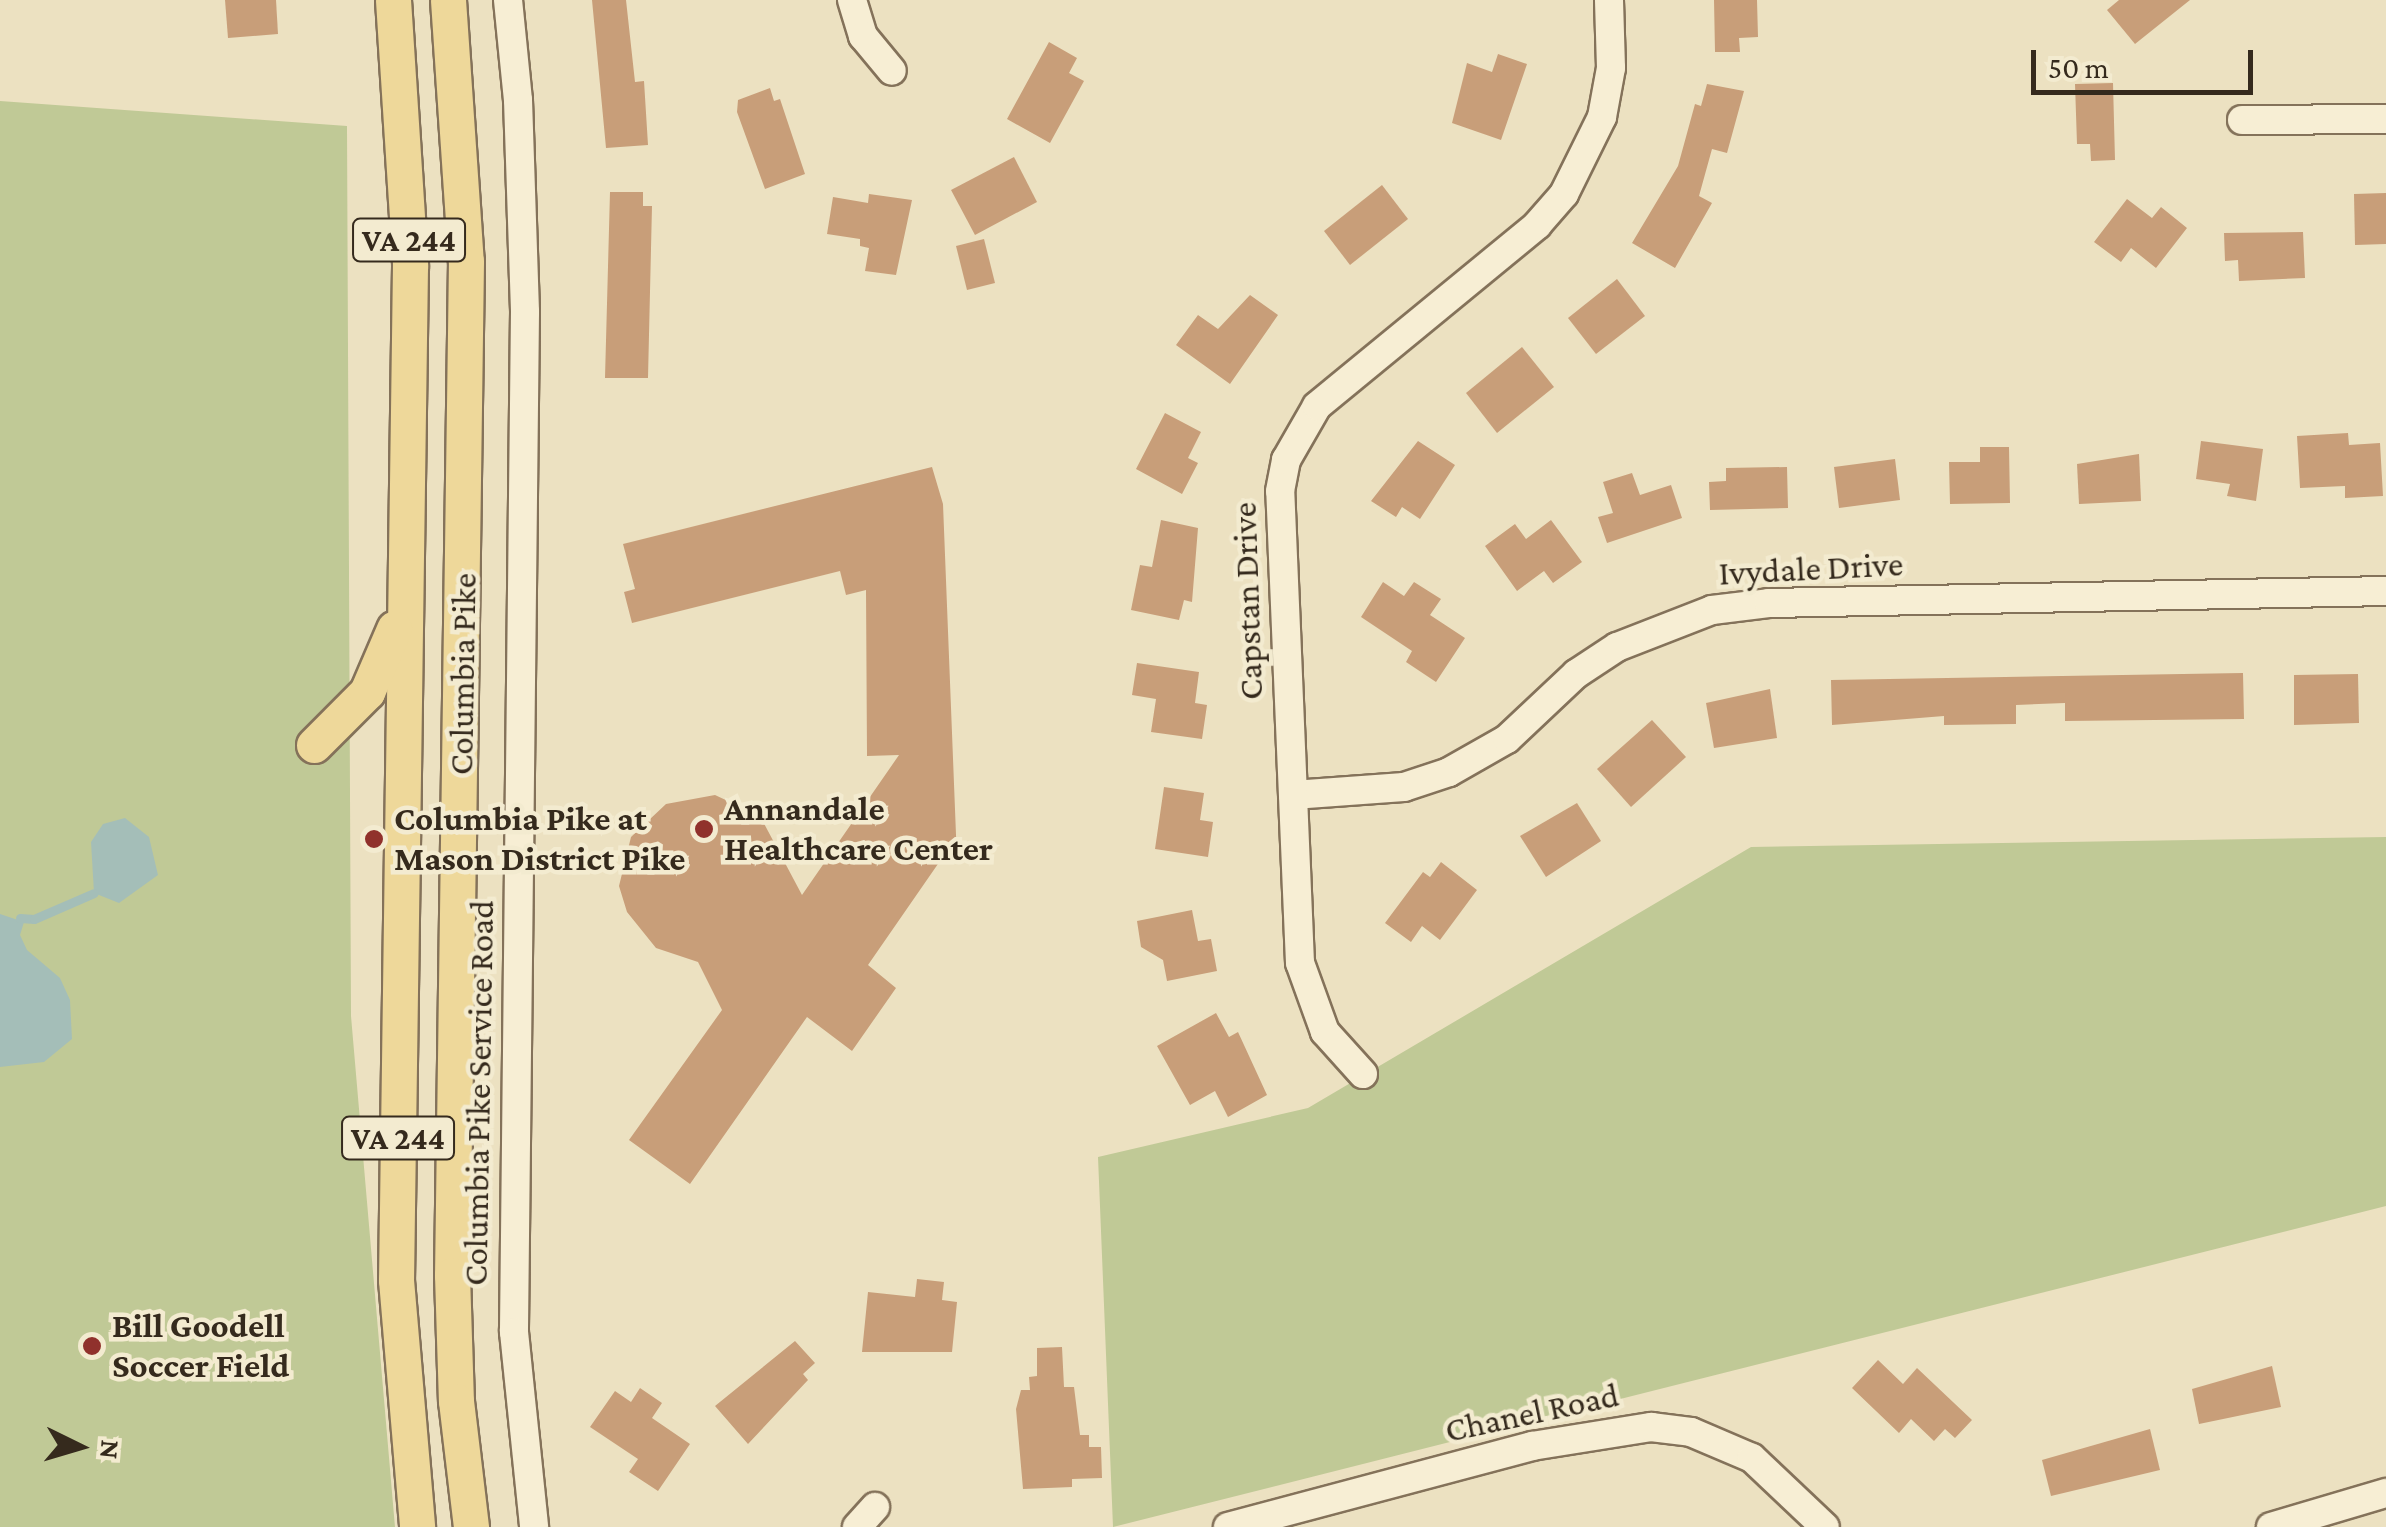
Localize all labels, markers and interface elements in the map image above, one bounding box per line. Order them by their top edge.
scale bar [2036,30,2258,92]
text: 50 m [2048,51,2109,84]
road number: VA 244 [352,213,466,267]
street label: Capstan Drive [1224,501,1272,701]
street label: Ivydale Drive [1718,543,1904,595]
street label: Columbia Pike [440,573,486,775]
place label: Annandale Healthcare Center [724,788,993,870]
place label: Columbia Pike at Mason District Pike [394,798,686,880]
marker: Annandale Healthcare Center [693,818,715,840]
marker: Columbia Pike at Mason District Pike [363,828,385,850]
street label: Columbia Pike Service Road [455,900,503,1286]
road number: VA 244 [340,1111,456,1165]
place label: Bill Goodell Soccer Field [112,1305,290,1387]
marker: Bill Goodell Soccer Field [81,1335,103,1357]
street label: Chanel Road [1441,1374,1623,1452]
north arrow [30,1397,130,1497]
text: N [94,1439,127,1461]

